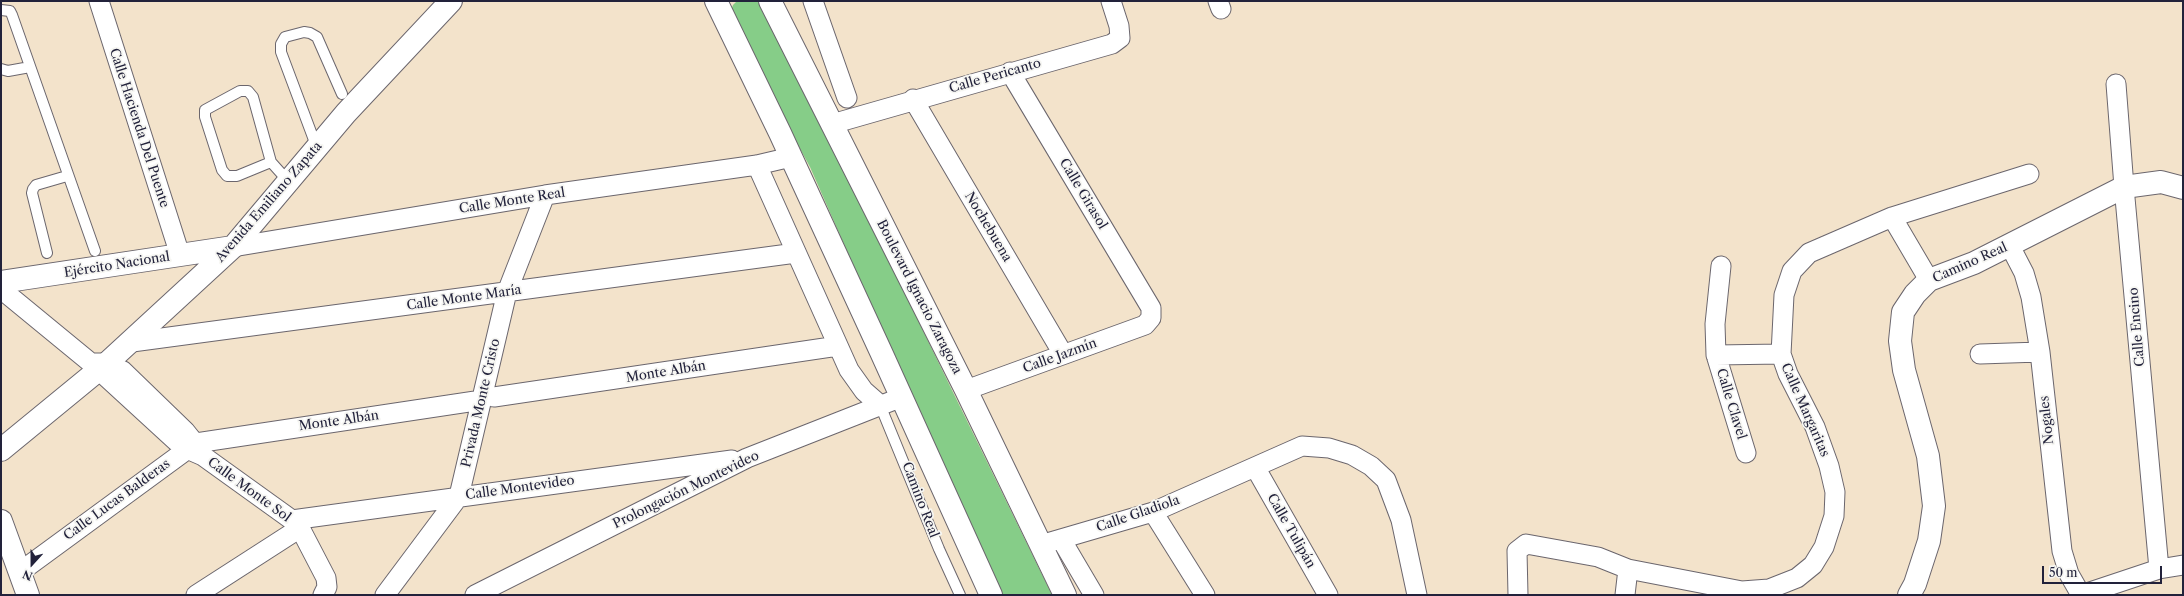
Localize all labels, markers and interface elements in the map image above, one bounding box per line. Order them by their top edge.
street label: Calle Hacienda Del Puente [106,46,172,210]
street label: Calle Pericanto [947,55,1043,97]
street label: Avenida Emiliano Zapata [212,139,326,265]
street label: Calle Girasol [1056,156,1110,232]
street label: Calle Monte Real [458,185,566,217]
street label: Nochebuena [961,189,1015,265]
street label: Boulevard Ignacio Zaragoza [873,217,965,377]
street label: Camino Real [1930,240,2010,286]
street label: Ejército Nacional [63,249,171,281]
street label: Calle Monte María [406,282,522,314]
street label: Calle Encino [2126,287,2148,367]
street label: Calle Jazmín [1021,335,1099,377]
street label: Privada Monte Cristo [459,337,503,469]
street label: Monte Albán [625,358,707,386]
street label: Calle Margaritas [1777,361,1833,459]
street label: Calle Clavel [1713,367,1749,441]
street label: Nogales [2037,395,2057,445]
street label: Monte Albán [298,408,380,434]
street label: Prolongación Montevideo [610,448,762,532]
street label: Calle Monte Sol [204,455,294,525]
street label: Calle Lucas Balderas [61,456,173,544]
street label: Camino Real [898,460,942,540]
street label: Calle Montevideo [464,473,576,503]
street label: Calle Tulipán [1263,491,1319,571]
street label: Calle Gladiola [1094,492,1182,536]
north arrow [12,544,52,584]
scale bar [2044,558,2164,584]
text: 50 m [2049,565,2078,580]
text: N [21,567,35,583]

